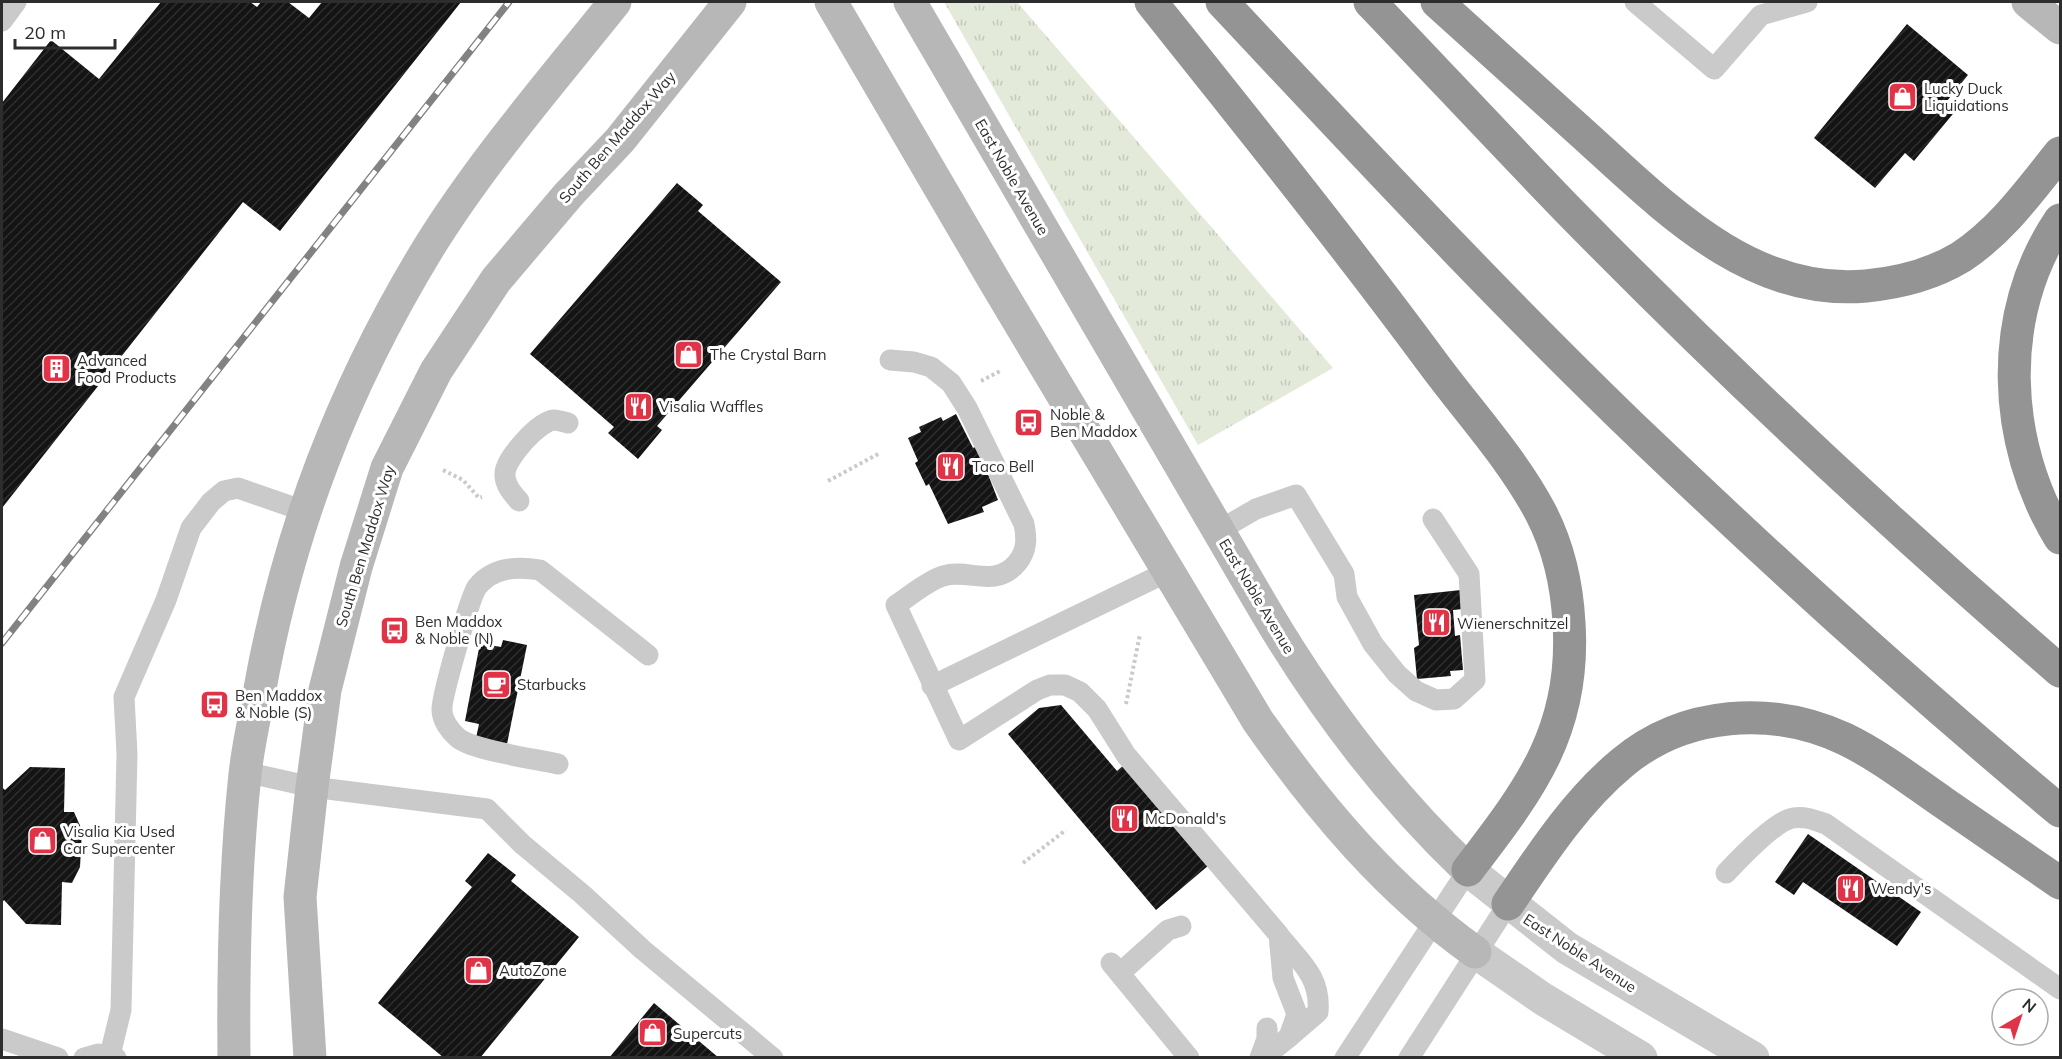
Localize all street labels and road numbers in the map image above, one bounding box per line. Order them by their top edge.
street label: South Ben Maddox Way [555,67,679,207]
street label: East Noble Avenue [971,116,1053,238]
street label: South Ben Maddox Way [331,463,399,629]
street label: East Noble Avenue [1215,535,1299,657]
street label: East Noble Avenue [1520,909,1640,997]

